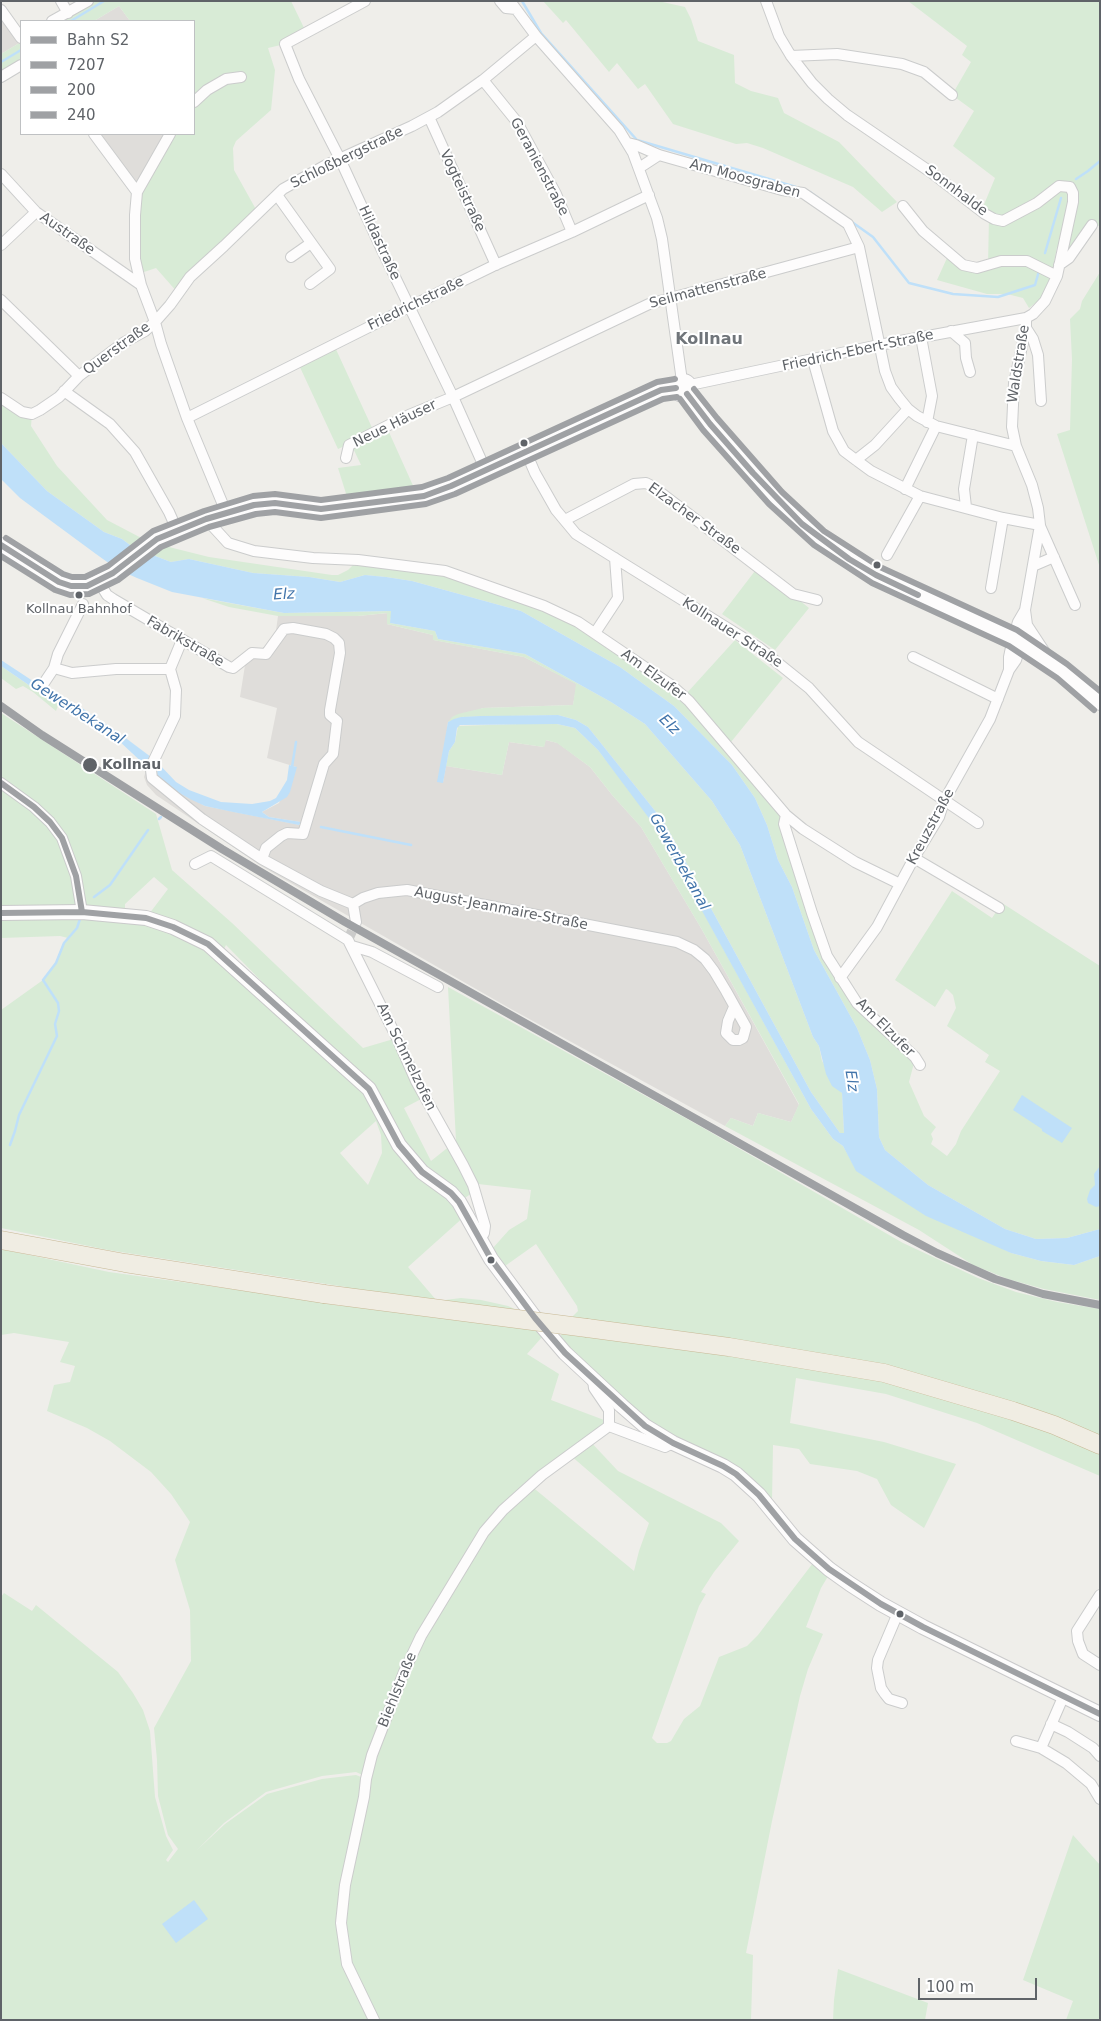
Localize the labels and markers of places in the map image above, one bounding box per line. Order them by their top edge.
unlabelled marker [519,438,529,448]
unlabelled marker [872,560,882,570]
marker: Kollnau Bahnhof [74,590,84,600]
place label: Kollnau Bahnhof [26,602,132,618]
marker: Kollnau [81,756,99,774]
place label: Kollnau [102,757,161,773]
unlabelled marker [486,1255,496,1265]
unlabelled marker [895,1609,905,1619]

